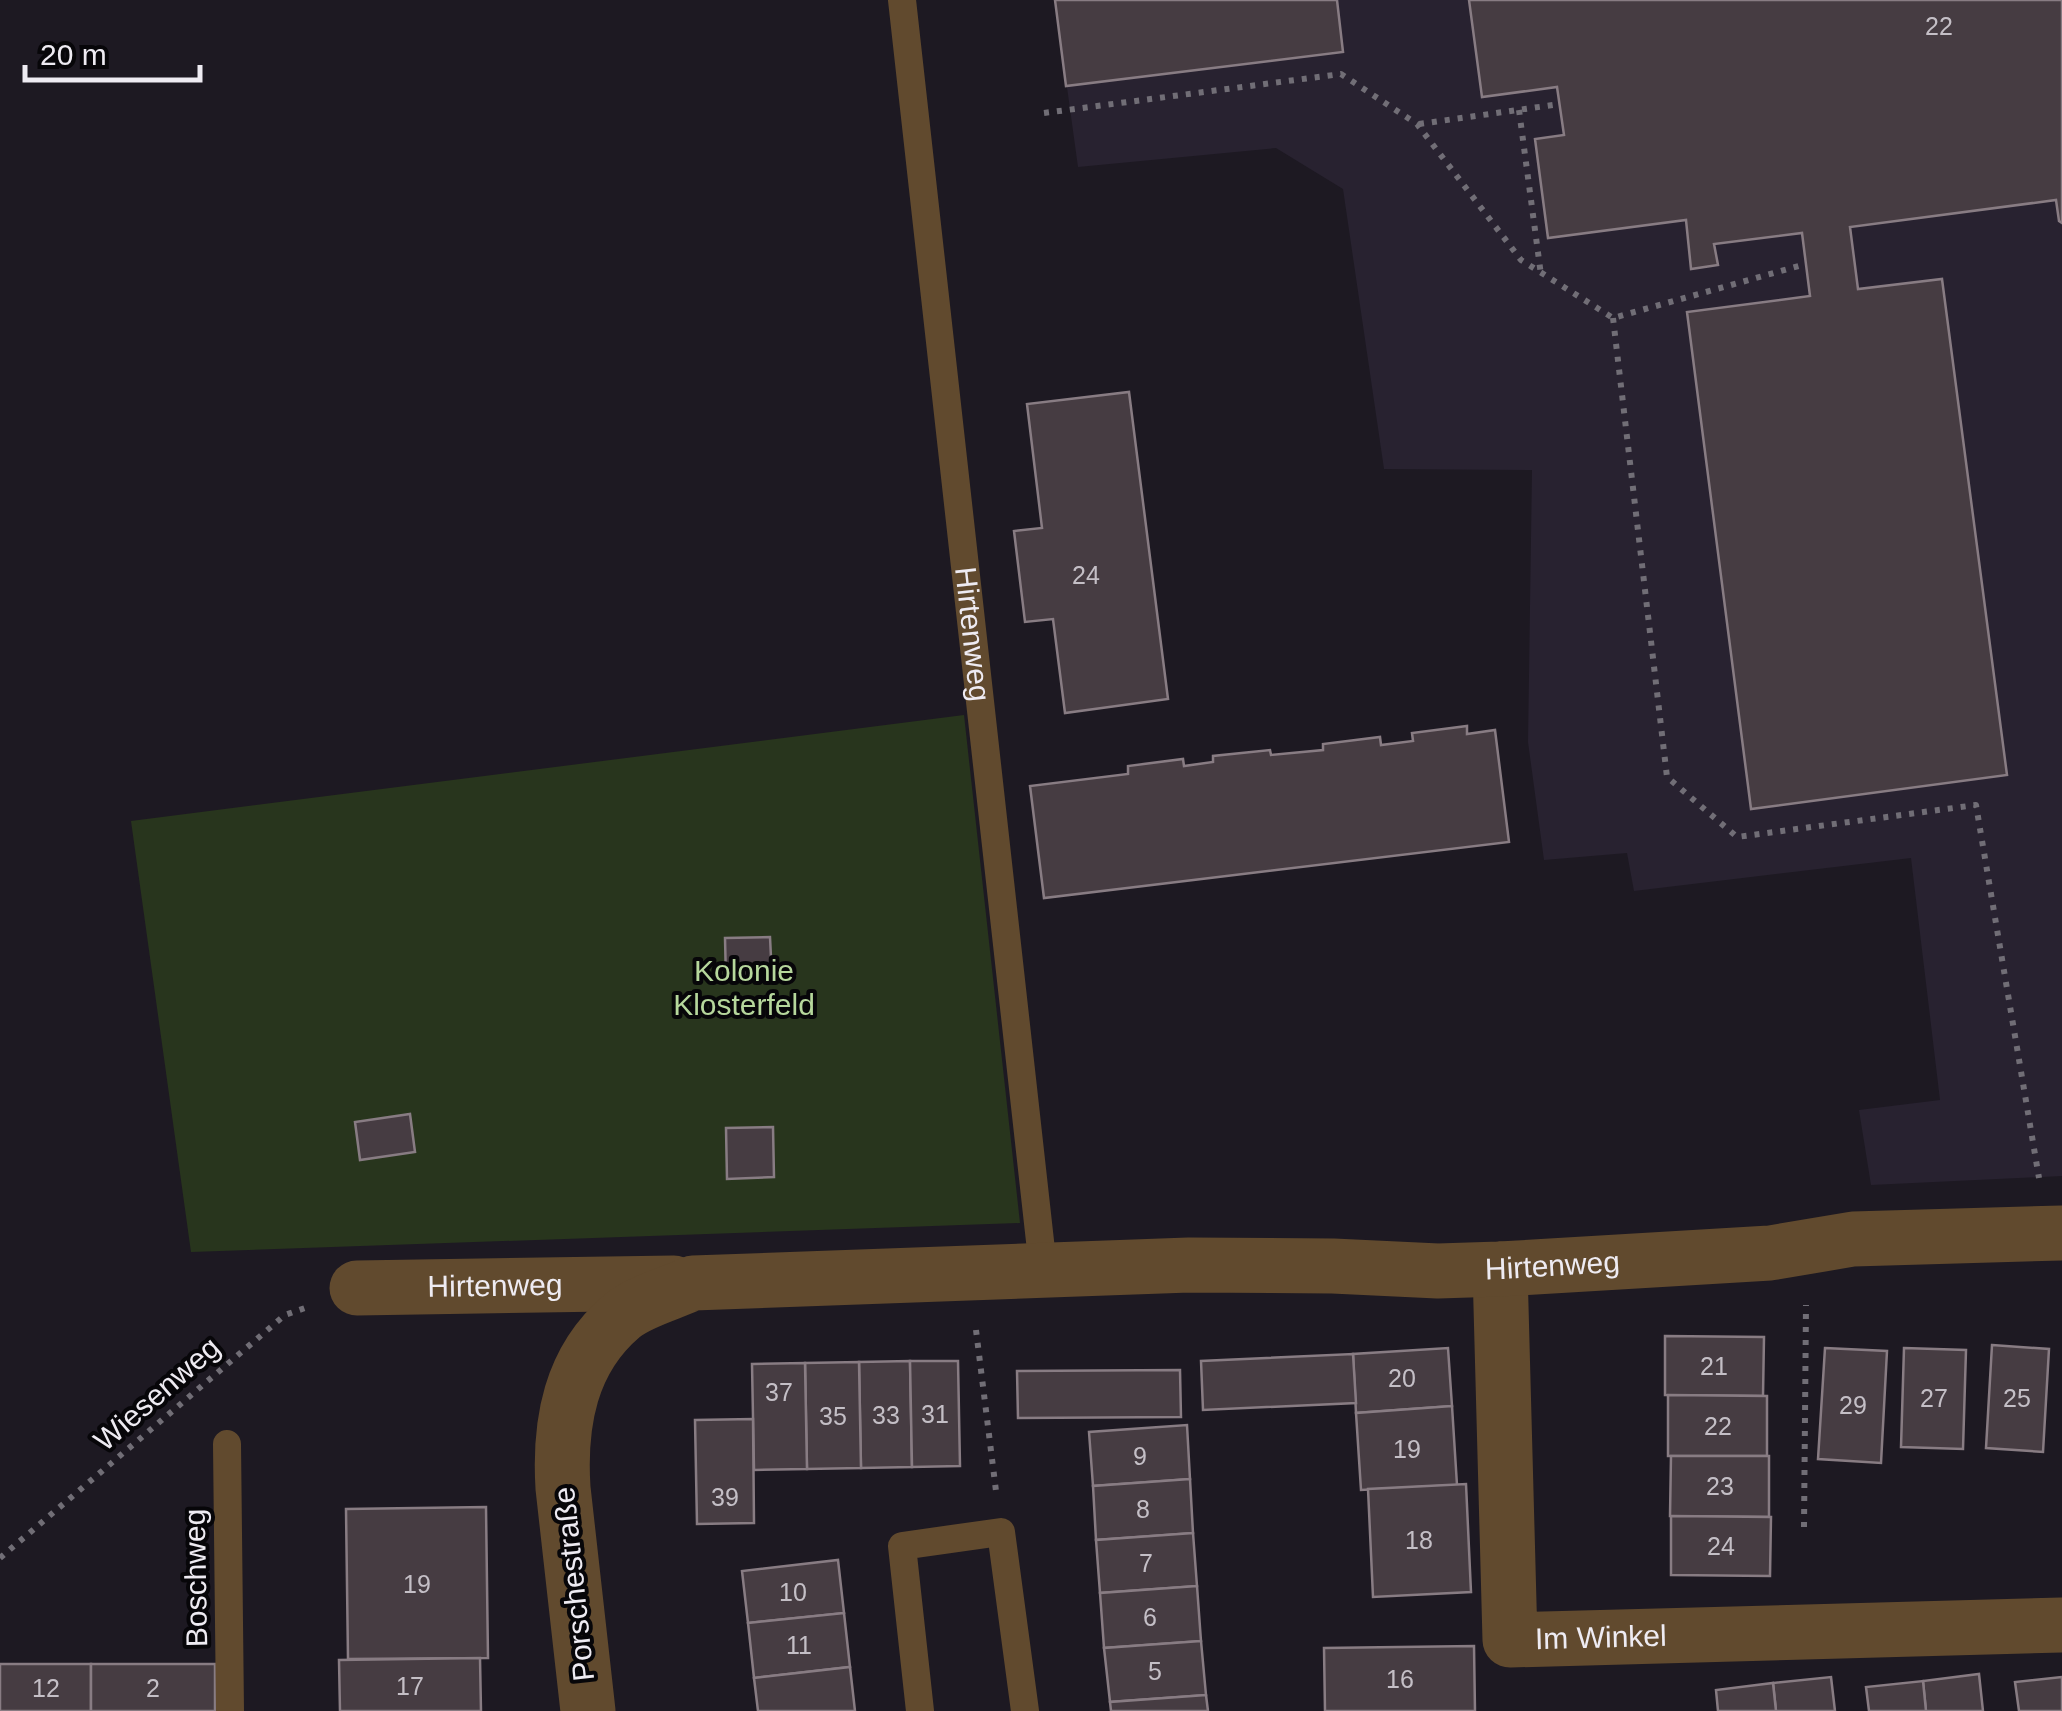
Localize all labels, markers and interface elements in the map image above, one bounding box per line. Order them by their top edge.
house number: 22 [1925,12,1953,40]
scale bar [25,20,200,82]
text: 20 m [40,38,107,71]
house number: 24 [1072,561,1100,589]
street label: Hirtenweg [949,565,997,703]
park label: Kolonie Klosterfeld [673,954,815,1021]
street label: Hirtenweg [1484,1245,1621,1285]
street label: Hirtenweg [427,1268,563,1303]
street label: Wiesenweg [87,1330,226,1457]
house number: 21 [1700,1352,1728,1380]
house number: 20 [1388,1364,1416,1392]
house number: 37 [765,1378,793,1406]
house number: 27 [1920,1384,1948,1412]
house number: 25 [2003,1384,2031,1412]
house number: 29 [1839,1391,1867,1419]
house number: 31 [921,1400,949,1428]
house number: 33 [872,1401,900,1429]
house number: 35 [819,1402,847,1430]
house number: 22 [1704,1412,1732,1440]
house number: 19 [1393,1435,1421,1463]
house number: 9 [1133,1442,1147,1470]
house number: 23 [1706,1472,1734,1500]
house number: 39 [711,1483,739,1511]
street label: Porschestraße [547,1485,600,1683]
house number: 8 [1136,1495,1150,1523]
street label: Boschweg [178,1509,213,1647]
house number: 18 [1405,1526,1433,1554]
house number: 24 [1707,1532,1735,1560]
house number: 7 [1139,1549,1153,1577]
house number: 19 [403,1570,431,1598]
house number: 10 [779,1578,807,1606]
house number: 6 [1143,1603,1157,1631]
street label: Im Winkel [1535,1619,1667,1655]
house number: 11 [786,1631,812,1659]
house number: 5 [1148,1657,1162,1685]
house number: 16 [1386,1665,1414,1693]
house number: 17 [396,1672,424,1700]
house number: 12 [32,1674,60,1702]
house number: 2 [146,1674,160,1702]

